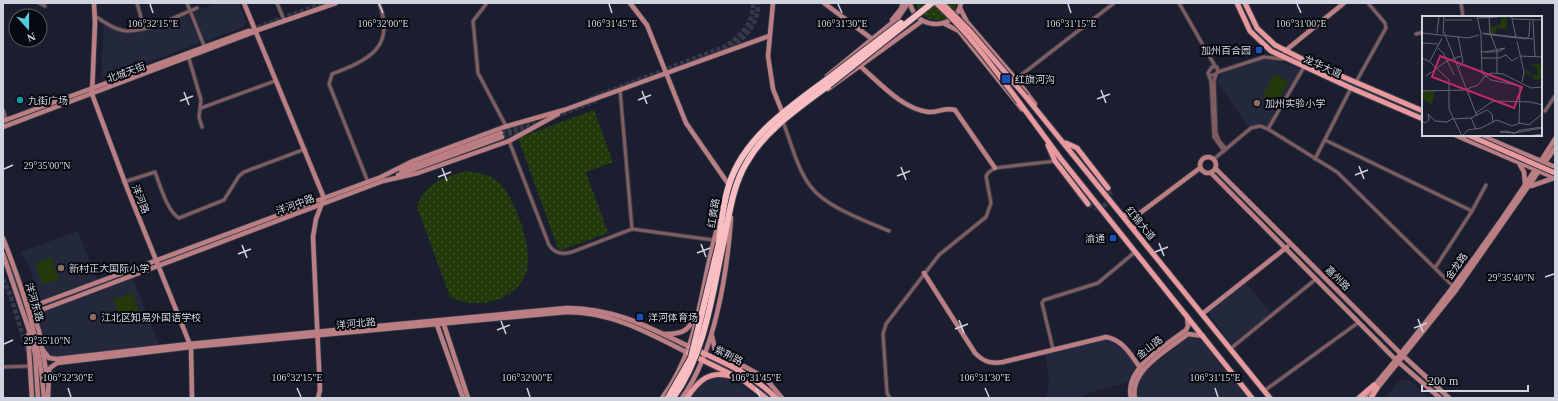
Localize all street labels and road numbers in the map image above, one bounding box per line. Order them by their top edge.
street label: 龙华大道 [1302,53,1343,80]
street label: 北城天街 [105,60,147,84]
street label: 洋河路 [130,183,151,215]
street label: 洋河中路 [274,192,316,216]
street label: 红黄路 [706,197,721,229]
street label: 红锦大道 [1124,204,1157,242]
street label: 金龙路 [1443,251,1470,282]
street label: 嘉州路 [1323,264,1352,293]
street label: 洋河东路 [23,281,46,323]
street label: 洋河北路 [336,316,376,331]
street label: 金山路 [1134,334,1165,361]
street label: 紫荆路 [713,344,745,367]

